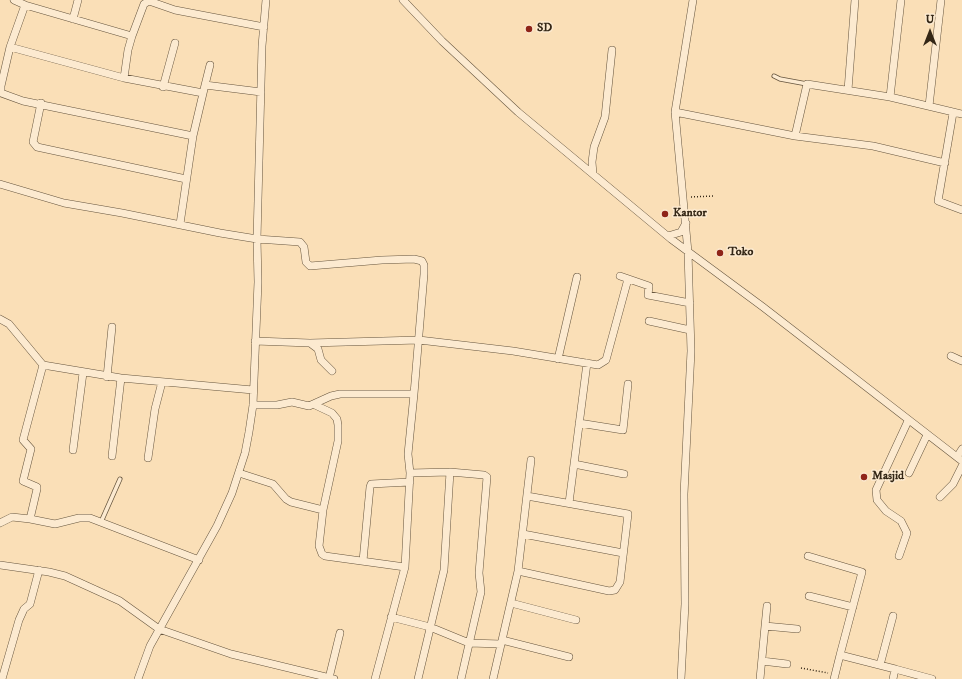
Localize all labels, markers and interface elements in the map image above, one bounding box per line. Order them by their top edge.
north arrow [910,12,950,52]
text: U [926,13,934,27]
place label: SD [537,22,552,36]
marker: SD [524,24,534,34]
place label: Kantor [673,207,707,221]
marker: Kantor [660,209,670,219]
place label: Toko [728,246,753,260]
marker: Toko [715,248,725,258]
place label: Masjid [872,470,904,484]
marker: Masjid [859,472,869,482]

